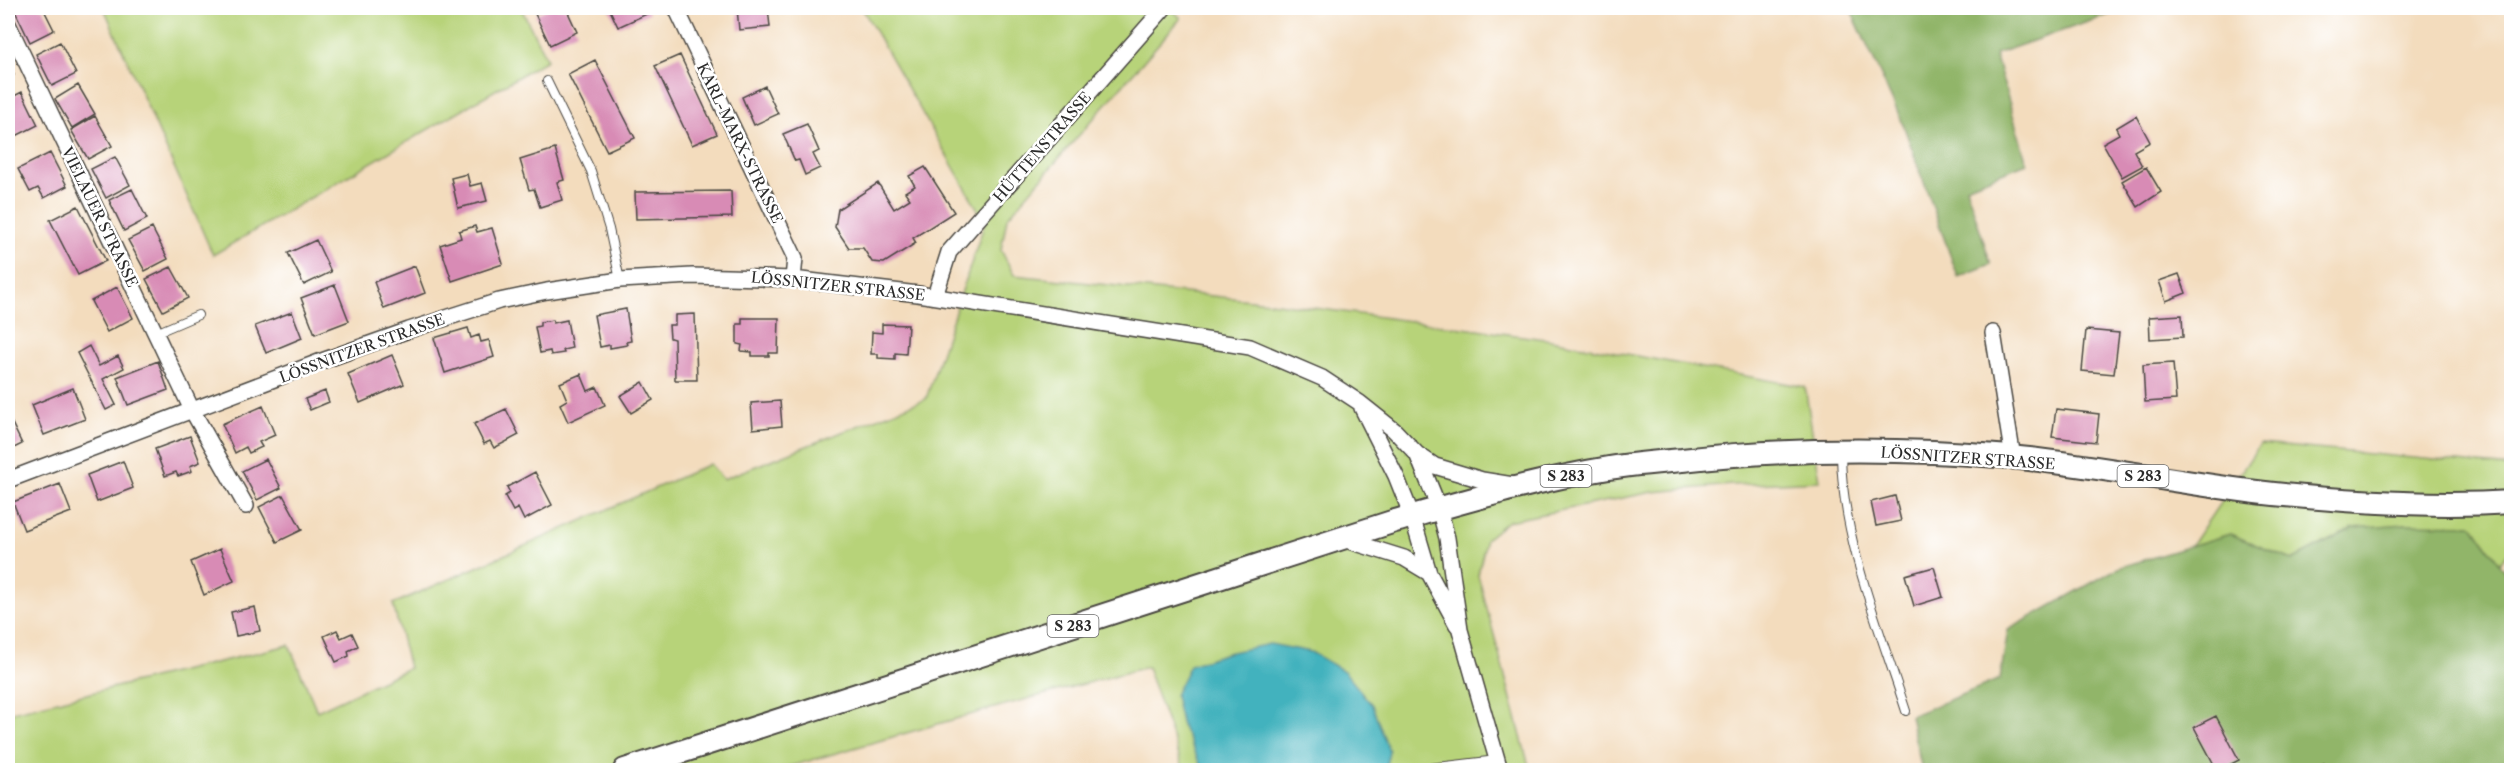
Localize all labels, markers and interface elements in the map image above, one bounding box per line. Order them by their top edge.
street label: KARL-MARX-STRASSE [693,60,787,226]
street label: HÜTTENSTRASSE [989,88,1095,206]
street label: VIELAUER STRASSE [57,143,142,290]
street label: LÖSSNITZER STRASSE [750,267,926,305]
street label: LÖSSNITZER STRASSE [277,309,447,387]
street label: LÖSSNITZER STRASSE [1880,442,2056,474]
road number: S 283 [1540,465,1592,487]
road number: S 283 [2118,465,2168,487]
road number: S 283 [1048,615,1098,637]

